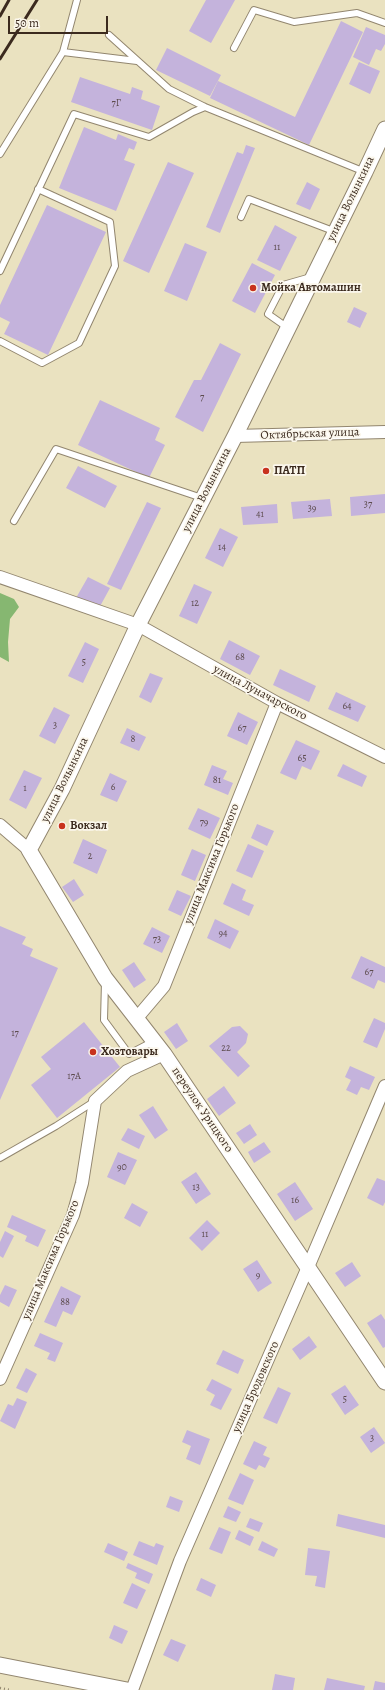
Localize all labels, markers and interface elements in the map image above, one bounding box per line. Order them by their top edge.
scale bar [10,8,110,34]
text: 50 m [15,15,39,31]
house number: 7Г [111,98,121,110]
street label: улица Волынкина [324,154,378,244]
house number: 11 [274,242,280,254]
place label: Мойка Автомашин [261,281,361,295]
marker: Мойка Автомашин [248,283,258,293]
house number: 7 [200,392,204,404]
street label: Октябрьская улица [260,425,360,443]
street label: улица Волынкина [180,445,234,535]
place label: ПАТП [274,464,305,478]
marker: ПАТП [261,466,271,476]
house number: 37 [364,499,372,511]
house number: 39 [308,503,316,515]
house number: 41 [256,509,264,521]
house number: 14 [218,542,226,554]
house number: 12 [191,598,199,610]
house number: 68 [235,652,245,664]
house number: 5 [82,657,86,669]
street label: улица Луначарского [211,662,309,724]
house number: 64 [342,701,352,713]
house number: 3 [53,720,57,732]
house number: 67 [238,723,246,735]
house number: 8 [131,734,135,746]
street label: улица Волынкина [38,735,92,825]
house number: 65 [298,753,306,765]
house number: 81 [213,775,221,787]
house number: 6 [111,782,115,794]
house number: 1 [23,783,27,795]
street label: улица Максима Горького [181,802,243,926]
house number: 79 [200,817,208,829]
place label: Вокзал [70,819,107,833]
marker: Вокзал [57,821,67,831]
house number: 2 [88,851,92,863]
house number: 94 [218,928,228,940]
house number: 73 [153,934,161,946]
house number: 67 [365,967,373,979]
house number: 17 [11,1028,19,1040]
house number: 22 [221,1043,231,1055]
place label: Хозтовары [101,1045,158,1059]
marker: Хозтовары [88,1047,98,1057]
street label: переулок Урицкого [168,1065,236,1155]
house number: 17А [67,1071,81,1083]
house number: 90 [117,1162,127,1174]
house number: 13 [192,1182,200,1194]
house number: 16 [291,1195,299,1207]
street label: улица Максима Горького [19,1198,83,1322]
house number: 11 [202,1229,208,1241]
house number: 9 [256,1270,260,1282]
house number: 88 [60,1297,70,1309]
street label: улица Бродовского [229,1339,283,1435]
house number: 5 [343,1394,347,1406]
house number: 3 [370,1433,374,1445]

